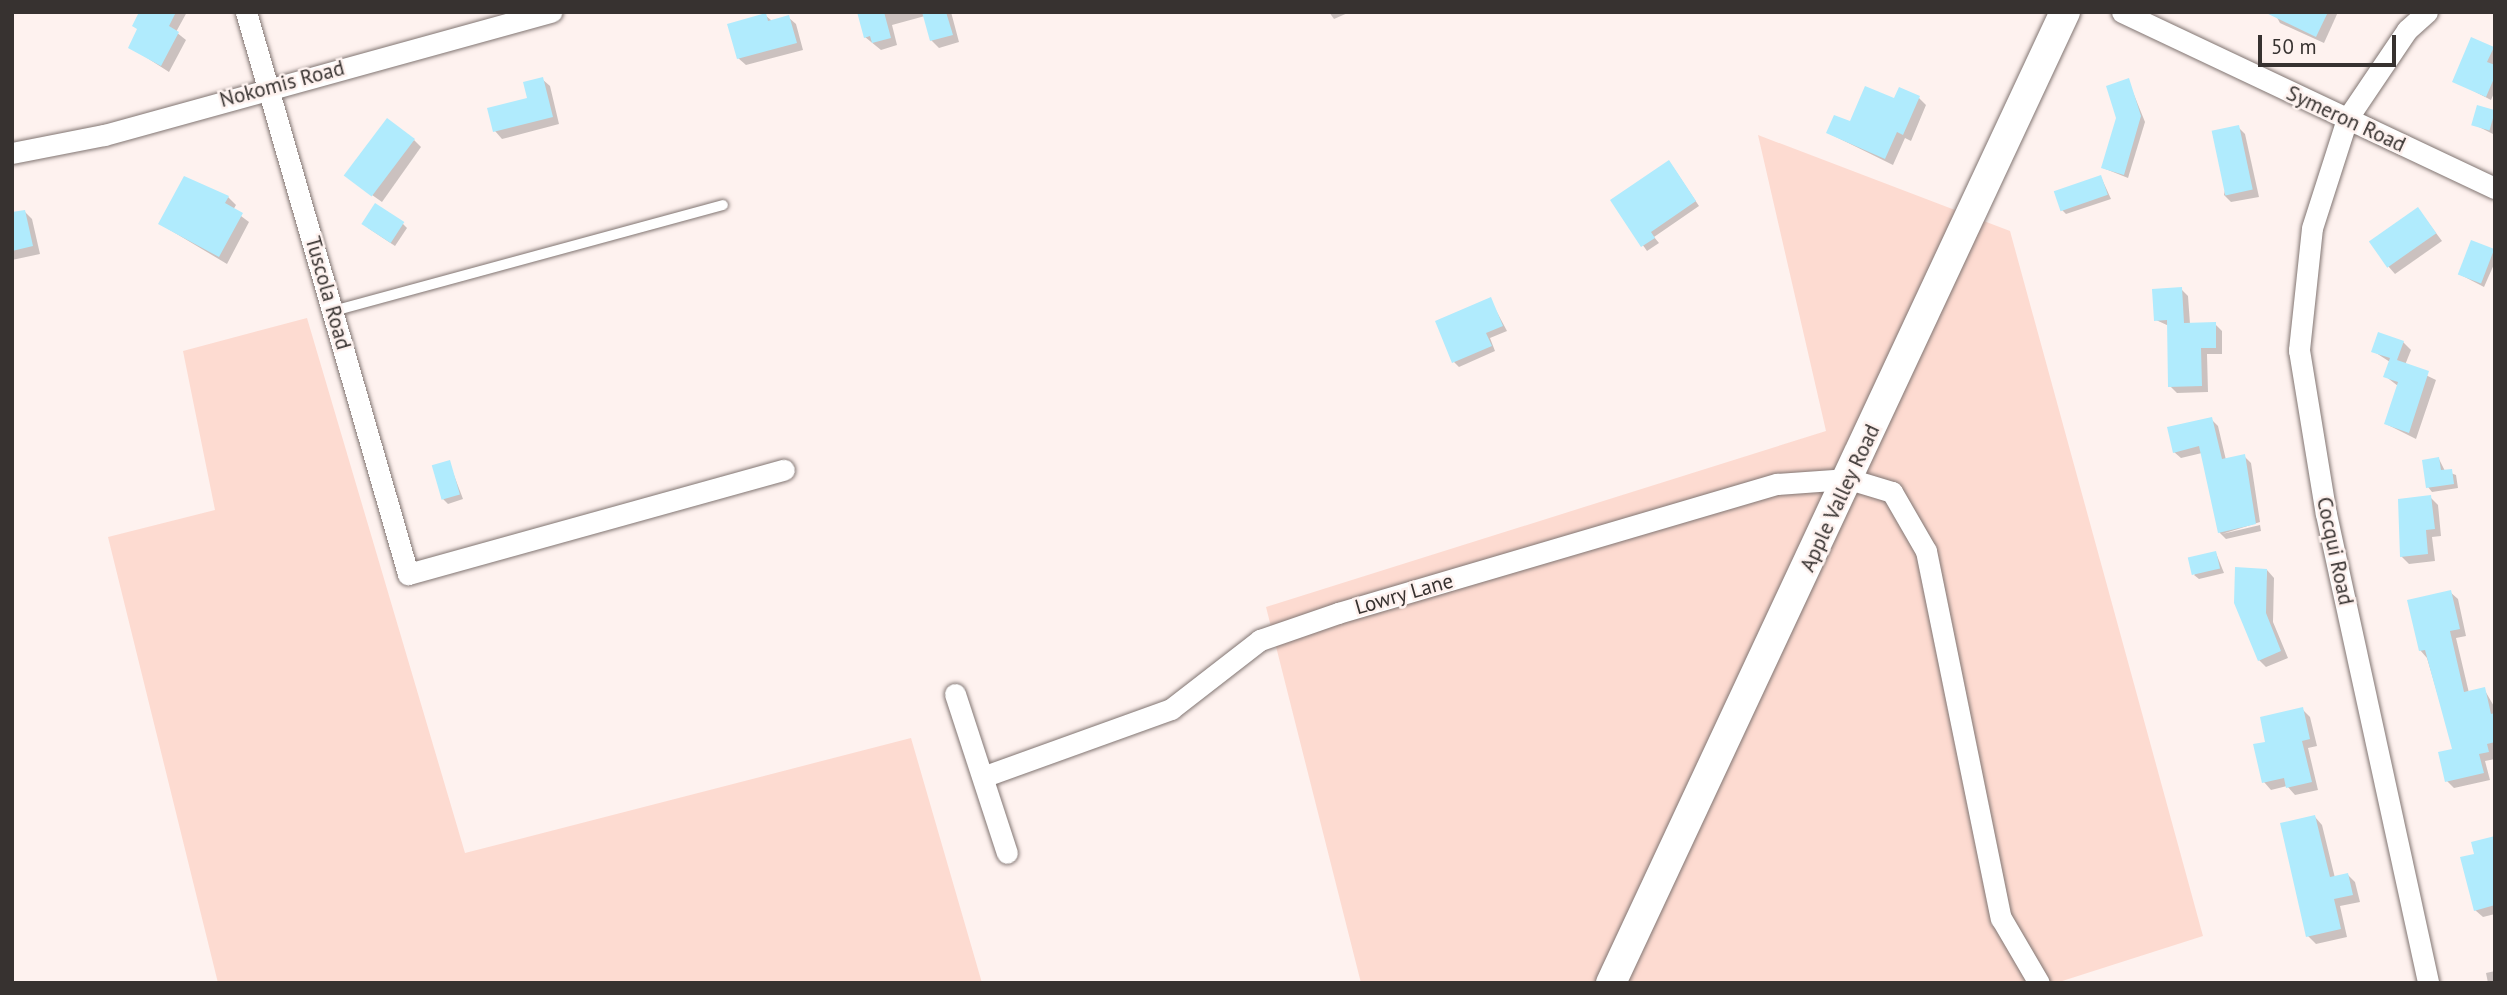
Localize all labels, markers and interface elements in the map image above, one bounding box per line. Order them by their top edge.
scale bar [2262,21,2400,65]
text: 50 m [2271,33,2317,60]
street label: Nokomis Road [217,55,347,113]
street label: Symeron Road [2282,80,2410,158]
street label: Tuscola Road [300,234,356,352]
street label: Apple Valley Road [1795,420,1885,576]
street label: Cocqui Road [2311,495,2359,607]
street label: Lowry Lane [1352,568,1456,620]

